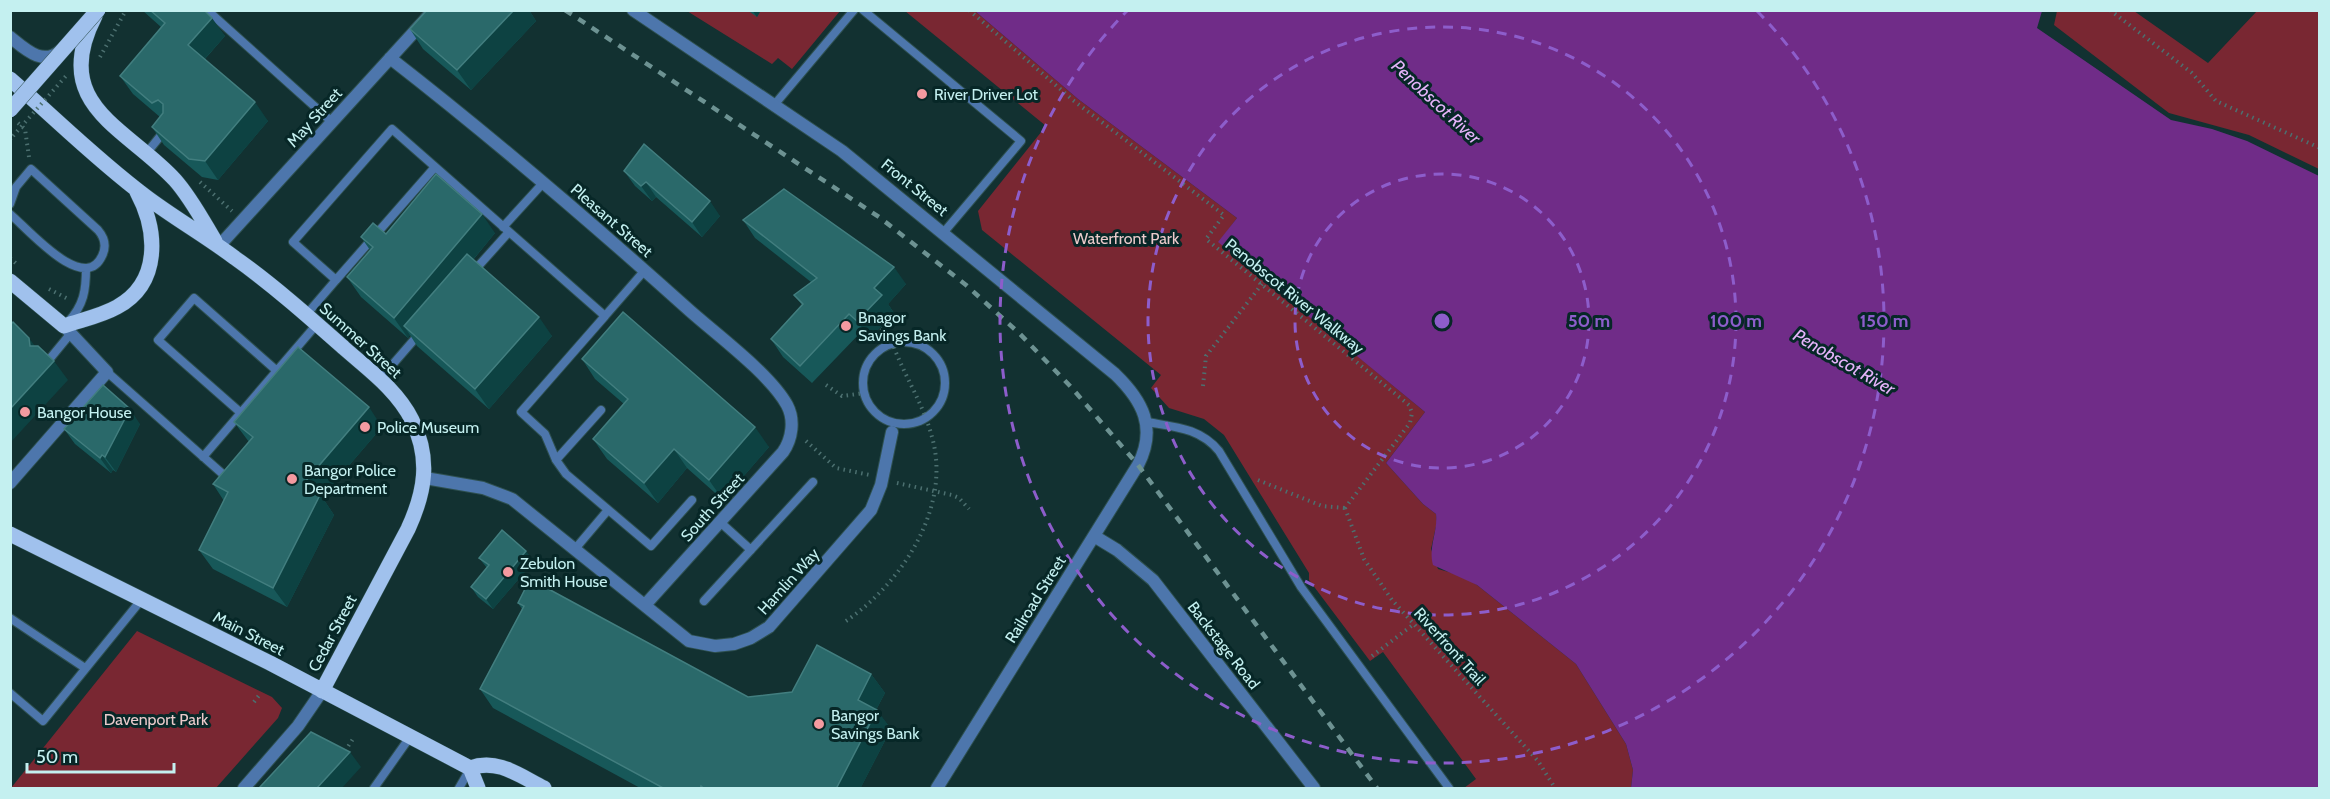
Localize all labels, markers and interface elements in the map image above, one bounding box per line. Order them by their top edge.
water label: Penobscot River [1387,55,1486,150]
street label: May Street [283,83,346,151]
place label: River Driver Lot [934,85,1039,104]
marker: River Driver Lot [915,87,929,101]
street label: Front Street [878,155,952,220]
street label: Pleasant Street [567,180,657,261]
park label: Waterfront Park [1073,229,1180,248]
street label: Penobscot River Walkway [1222,235,1368,358]
street label: Summer Street [316,299,406,383]
place label: Bnagor Savings Bank [858,308,947,345]
text: 50 m [1568,310,1610,332]
text: 100 m [1710,310,1762,332]
text: 150 m [1860,310,1908,332]
centre of rings [1432,311,1452,331]
marker: Bnagor Savings Bank [839,319,853,333]
water label: Penobscot River [1789,324,1900,401]
place label: Bangor House [37,403,132,422]
marker: Bangor House [18,405,32,419]
place label: Police Museum [377,418,479,437]
marker: Police Museum [358,420,372,434]
place label: Bangor Police Department [304,461,396,498]
street label: South Street [677,469,748,545]
marker: Bangor Police Department [285,472,299,486]
street label: Hamlin Way [754,544,823,618]
street label: Railroad Street [1001,552,1070,646]
place label: Zebulon Smith House [520,554,607,591]
marker: Zebulon Smith House [501,565,515,579]
street label: Cedar Street [304,591,361,675]
street label: Backstage Road [1184,598,1264,693]
street label: Riverfront Trail [1410,604,1489,689]
street label: Main Street [210,607,288,660]
place label: Bangor Savings Bank [831,706,920,743]
park label: Davenport Park [104,710,209,729]
marker: Bangor Savings Bank [812,717,826,731]
scale bar [27,736,174,774]
text: 50 m [36,746,78,768]

